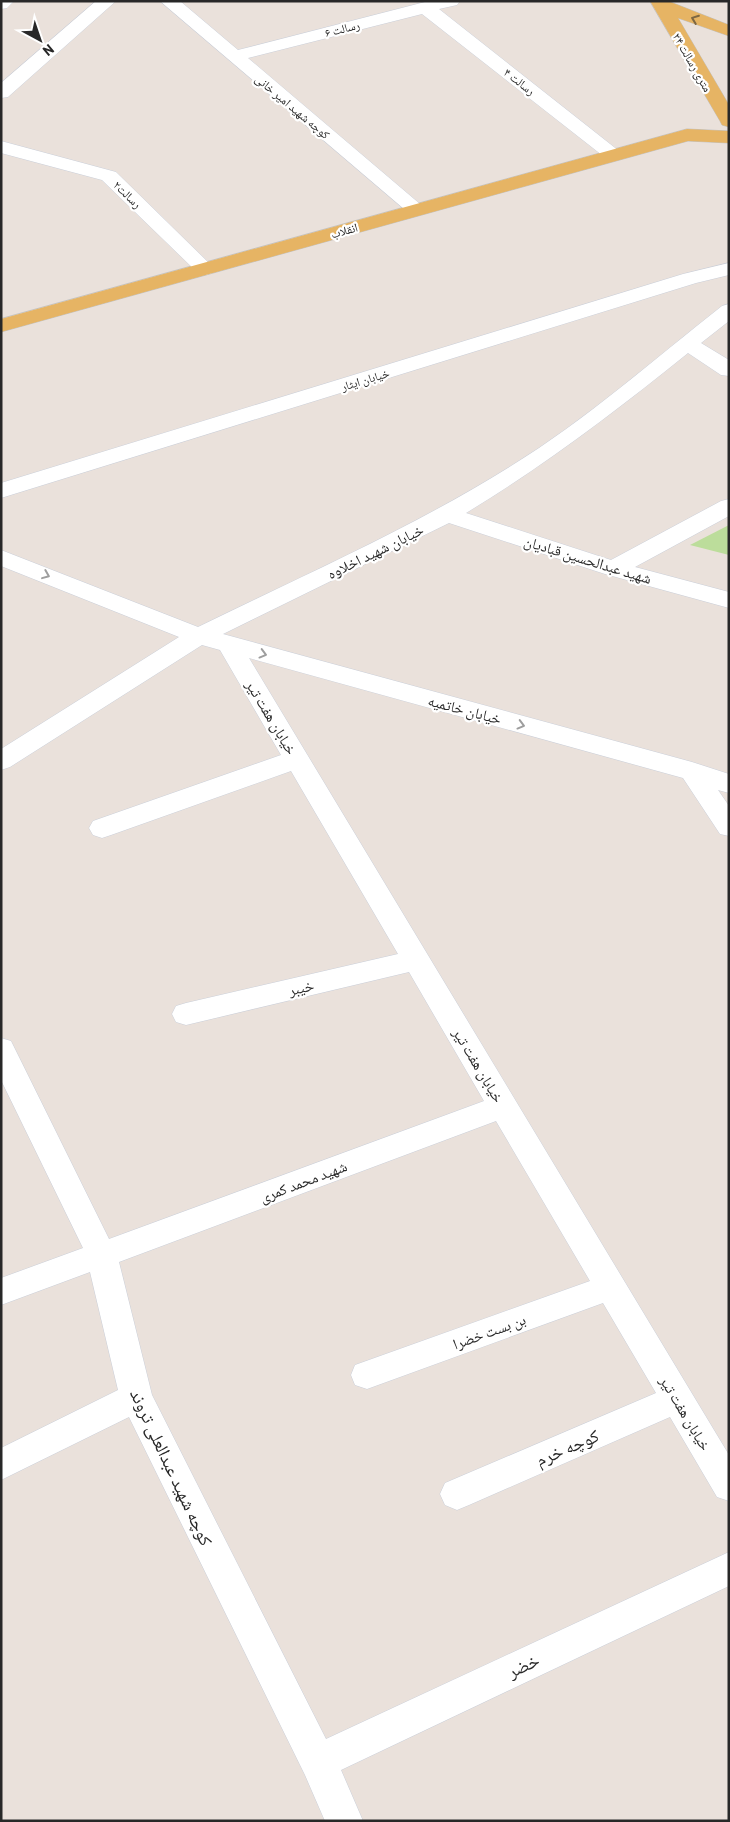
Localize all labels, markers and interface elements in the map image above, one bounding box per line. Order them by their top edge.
north arrow [15,15,65,65]
one-way arrow [691,15,700,25]
street label: رسالت ۶ [323,17,361,39]
street label: ۲۴ متری رسالت [670,30,715,94]
text: N [40,41,58,60]
street label: رسالت ۴ [502,64,539,98]
street label: کوچه شهید امیر خانی [252,71,333,142]
street label: رسالت۲ [111,177,145,211]
street label: انقلاب [329,219,360,242]
street label: خیابان ایثار [338,365,392,395]
street label: خیابان شهید اخلاوه [324,520,427,584]
street label: شهید عبدالحسین قبادیان [521,531,654,589]
one-way arrow [42,569,50,579]
one-way arrow [259,648,268,659]
street label: خیابان هفت تیر [240,676,302,759]
street label: خیابان خاتمیه [426,691,504,729]
one-way arrow [517,719,525,729]
street label: خیبر [286,975,316,1000]
street label: خیابان هفت تیر [447,1024,509,1107]
street label: شهید محمد کمری [257,1156,350,1208]
street label: بن بست خضرا [450,1310,529,1354]
street label: خیابان هفت تیر [654,1372,716,1455]
street label: کوچه شهید عبدالعلی تروند [125,1385,218,1550]
street label: کوچه خرم [532,1424,603,1472]
street label: خضر [503,1648,542,1682]

